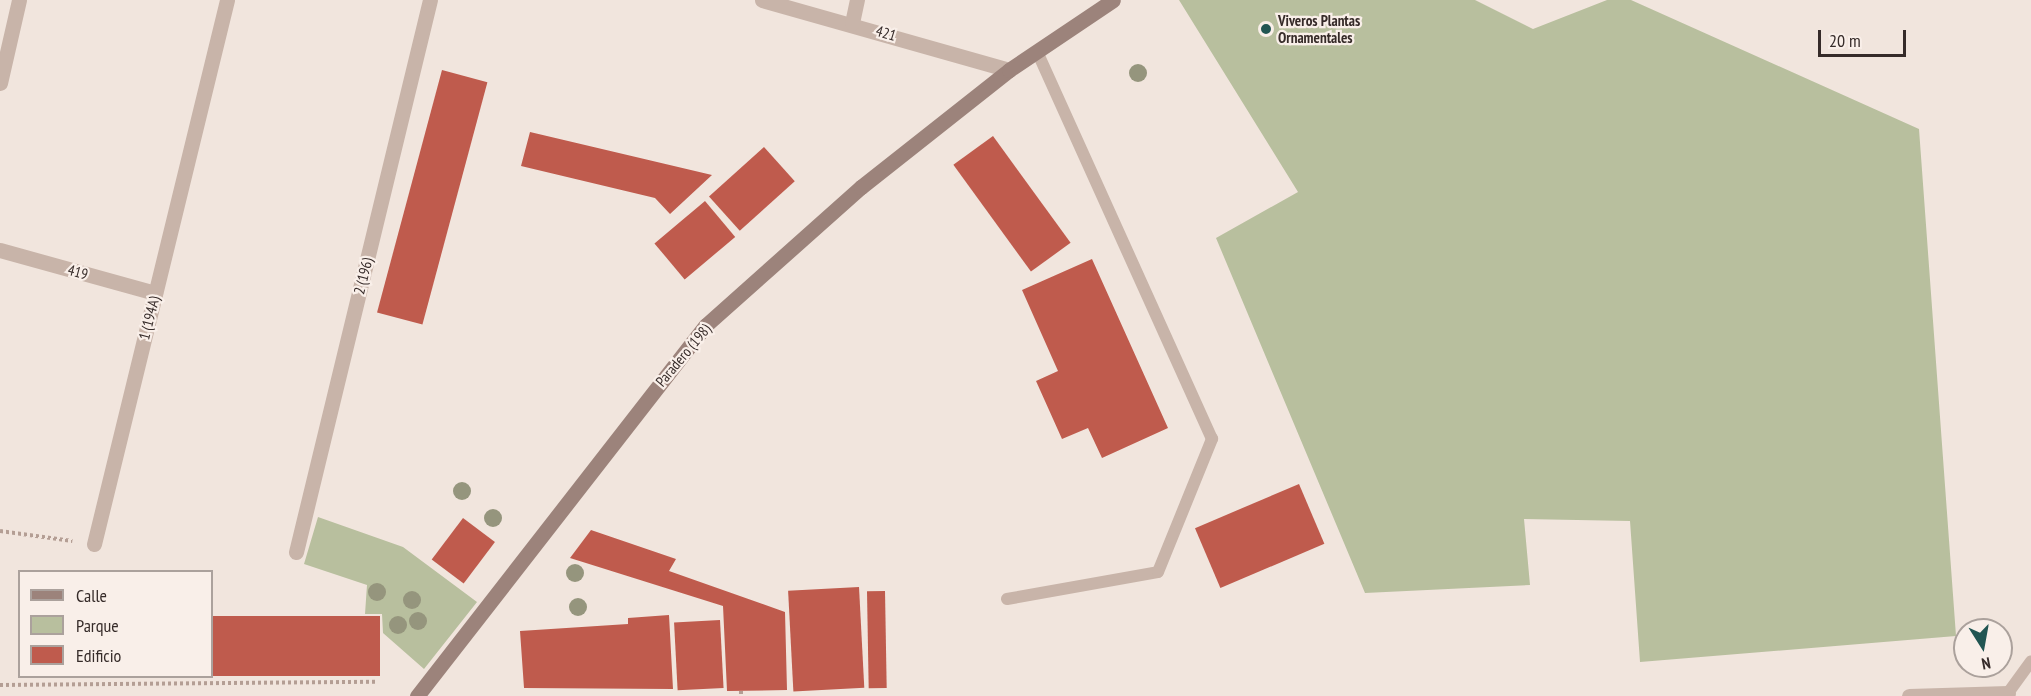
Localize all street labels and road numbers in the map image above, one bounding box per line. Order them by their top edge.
street label: 421 [874,21,898,45]
street label: 2 (196) [350,256,376,296]
street label: 419 [66,261,90,283]
street label: 1 (194A) [135,294,163,342]
street label: Paradero (198) [652,320,714,390]

